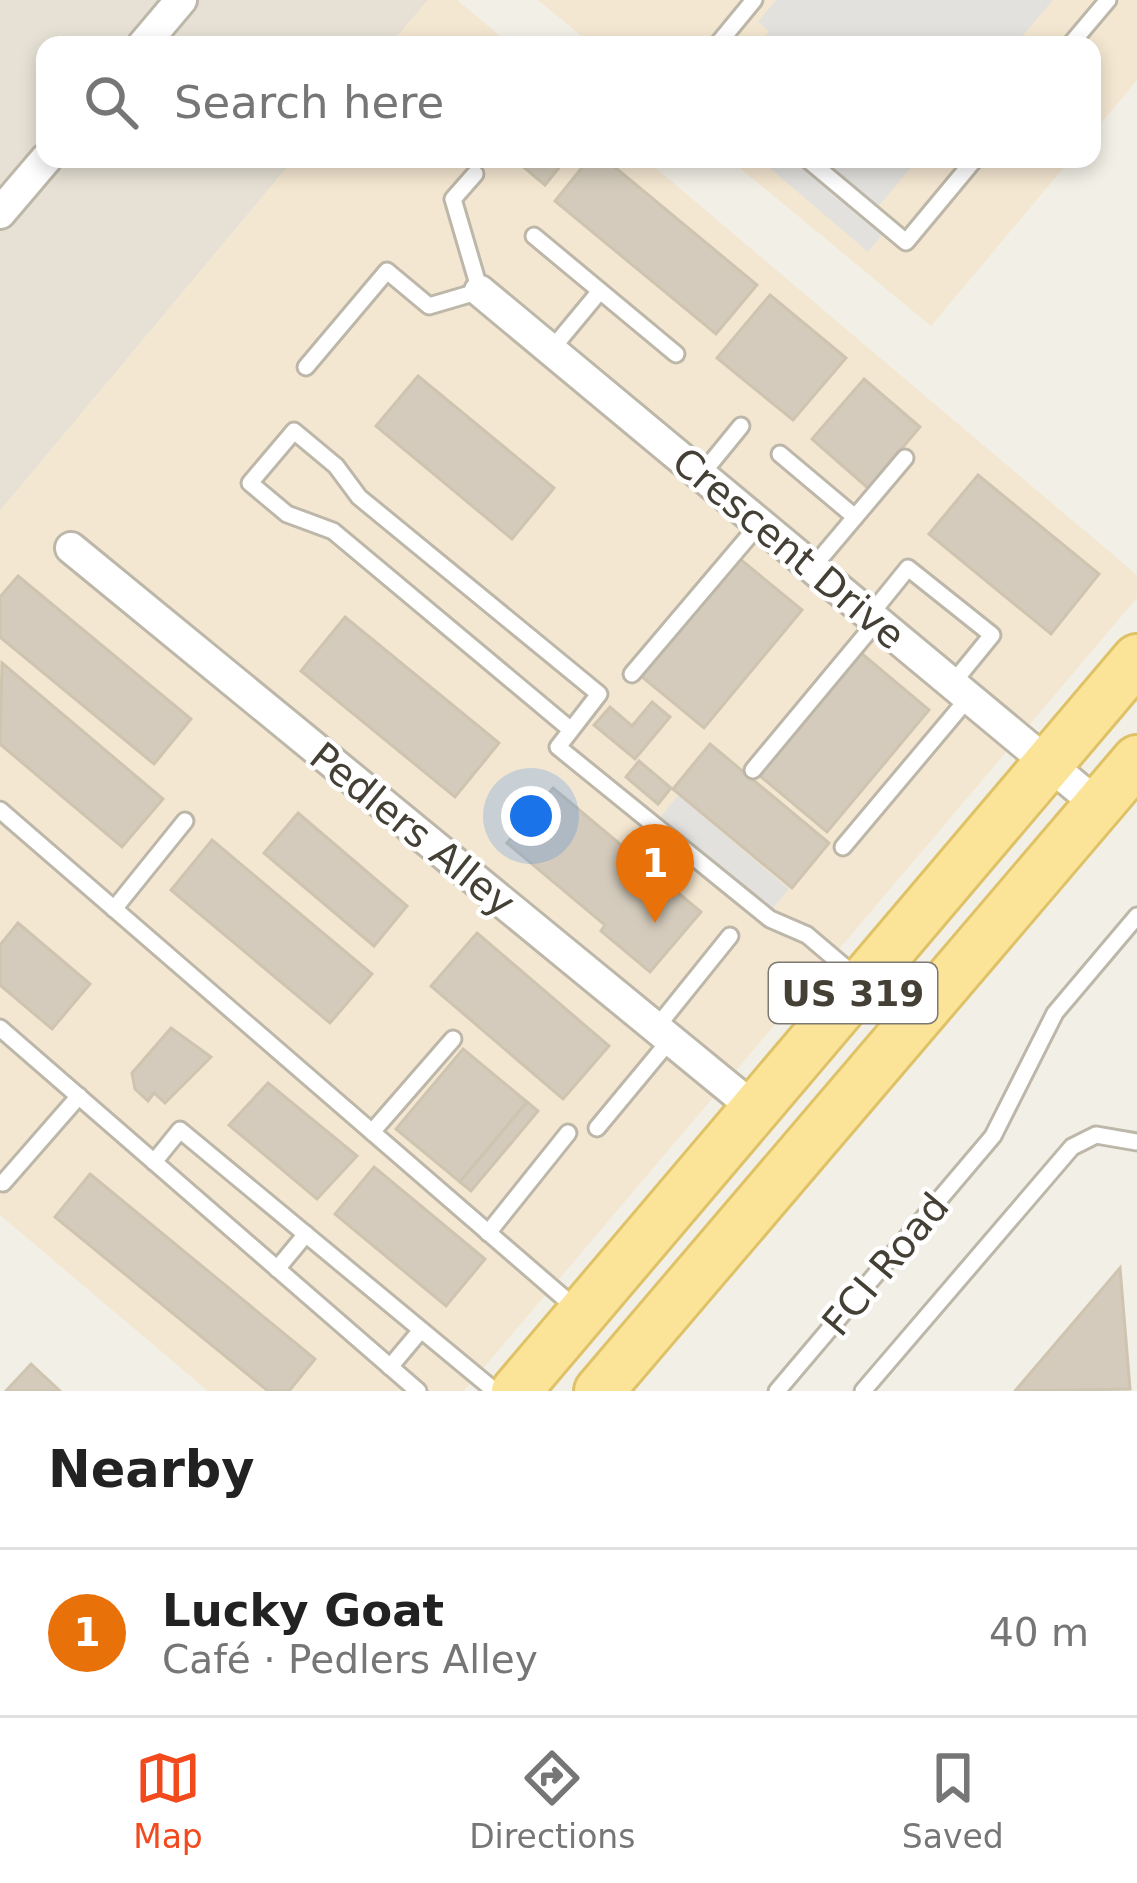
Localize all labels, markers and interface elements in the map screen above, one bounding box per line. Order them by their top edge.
search box [36,36,1101,168]
icon: search [78,69,144,135]
text: Search here [174,76,444,129]
street label: Crescent Drive [664,438,914,658]
street label: Pedlers Alley [301,733,524,926]
your location [501,786,561,846]
pin: 1 [616,824,694,923]
road number: US 319 [769,963,937,1023]
street label: FCI Road [813,1184,958,1344]
text: Nearby [48,1440,255,1499]
text: Lucky Goat [162,1584,444,1637]
text: 1 [73,1610,101,1655]
text: 40 m [989,1610,1089,1655]
text: Café · Pedlers Alley [162,1637,538,1682]
tab: Map [133,1745,203,1856]
tab: Directions [469,1745,635,1856]
tab: Saved [902,1745,1004,1856]

